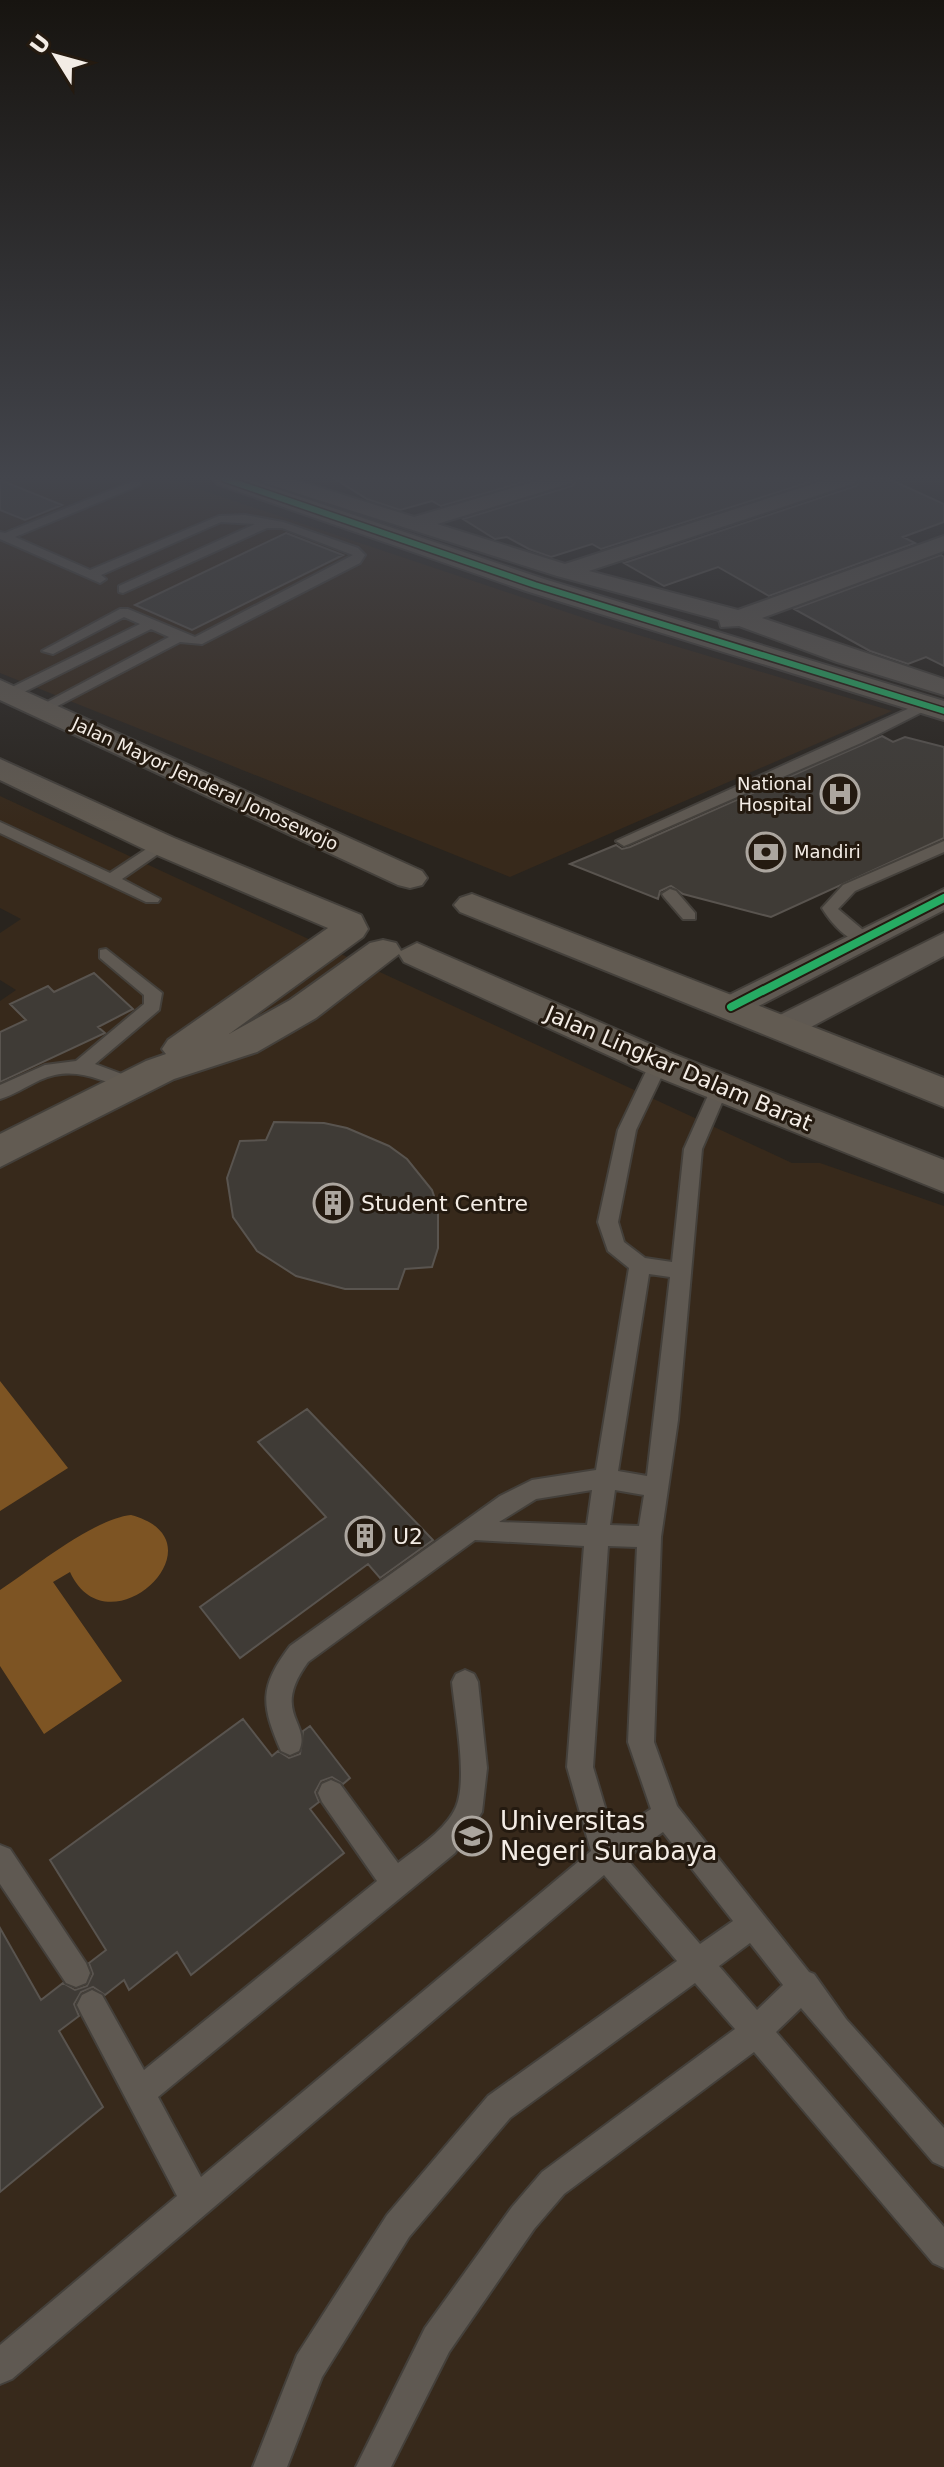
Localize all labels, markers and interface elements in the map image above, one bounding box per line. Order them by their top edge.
north arrow [16,16,96,96]
text: U [25,30,56,59]
street label: Jalan Mayor Jenderal Jonosewojo [68,712,342,855]
place label: National Hospital [737,773,812,815]
hospital icon: National Hospital [819,773,861,815]
bank icon: Mandiri [745,831,787,873]
place label: Mandiri [794,841,861,862]
street label: Jalan Lingkar Dalam Barat [540,1000,816,1136]
building icon: Student Centre [312,1182,354,1224]
place label: Student Centre [361,1191,528,1216]
building icon: U2 [344,1515,386,1557]
place label: U2 [393,1524,423,1549]
place label: Universitas Negeri Surabaya [500,1806,717,1866]
school or university icon: Universitas Negeri Surabaya [451,1815,493,1857]

